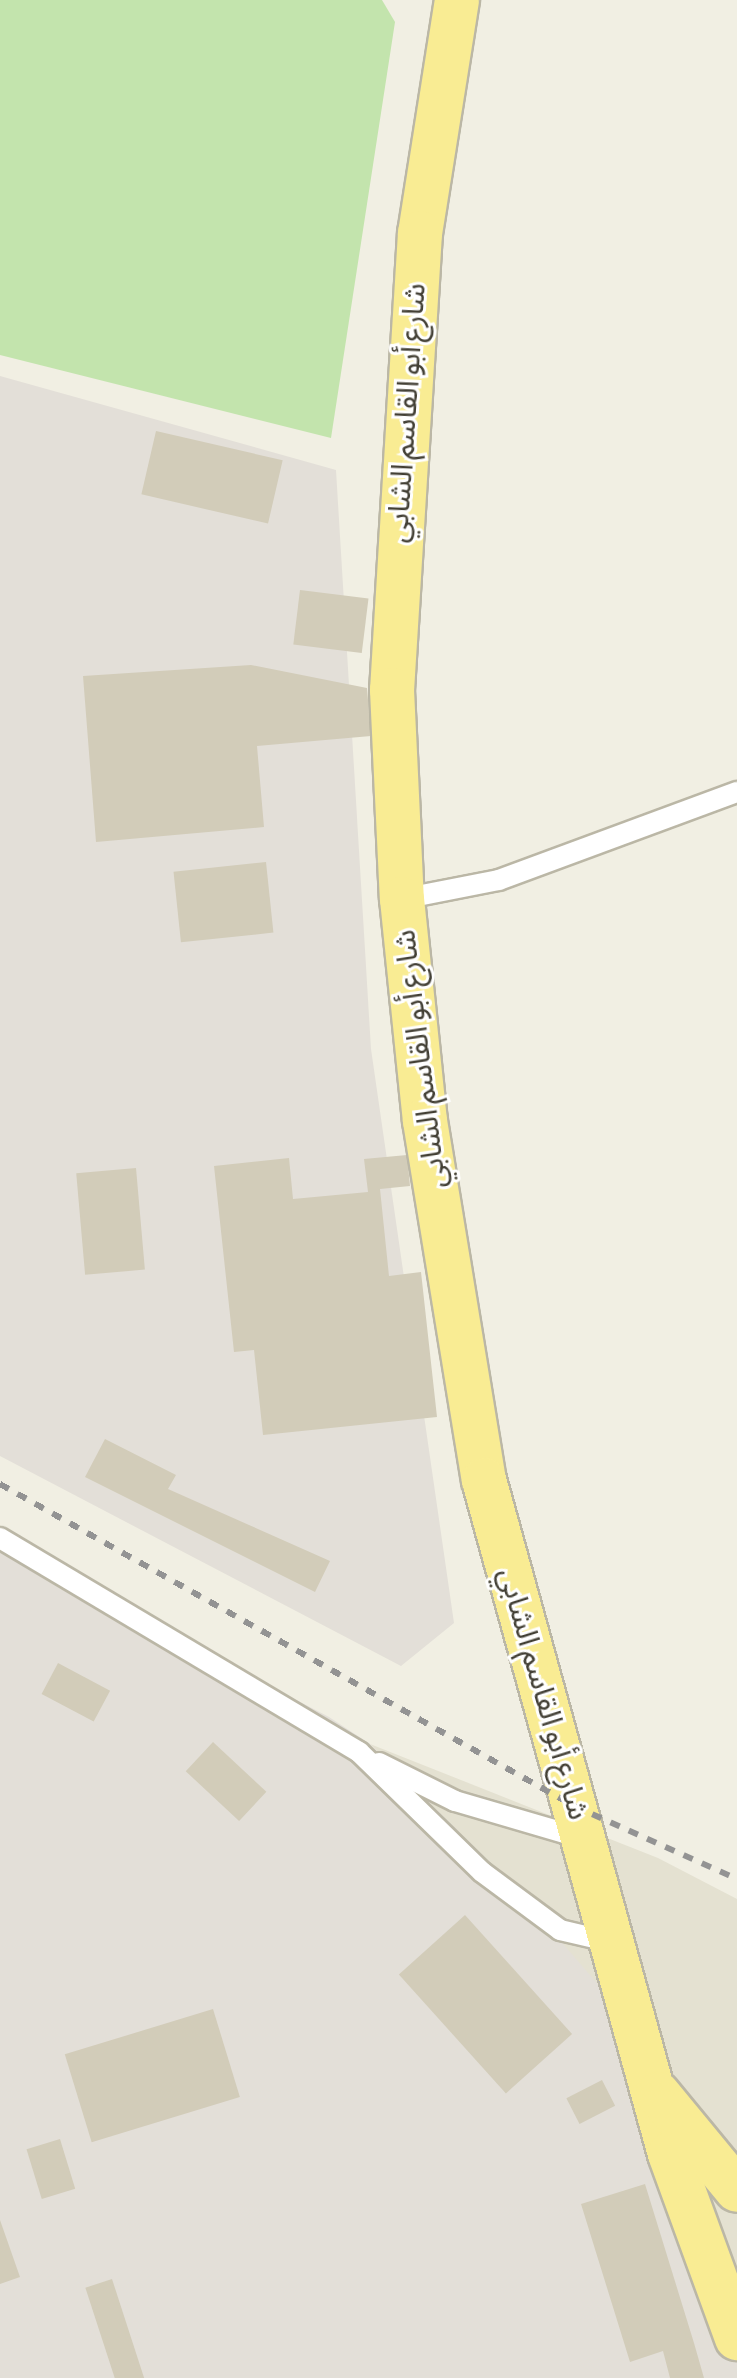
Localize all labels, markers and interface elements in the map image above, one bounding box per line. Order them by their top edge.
street label: شارع أبو القاسم الشابي [380,282,434,544]
street label: شارع أبو القاسم الشابي [387,928,455,1190]
street label: شارع أبو القاسم الشابي [490,1564,596,1824]

